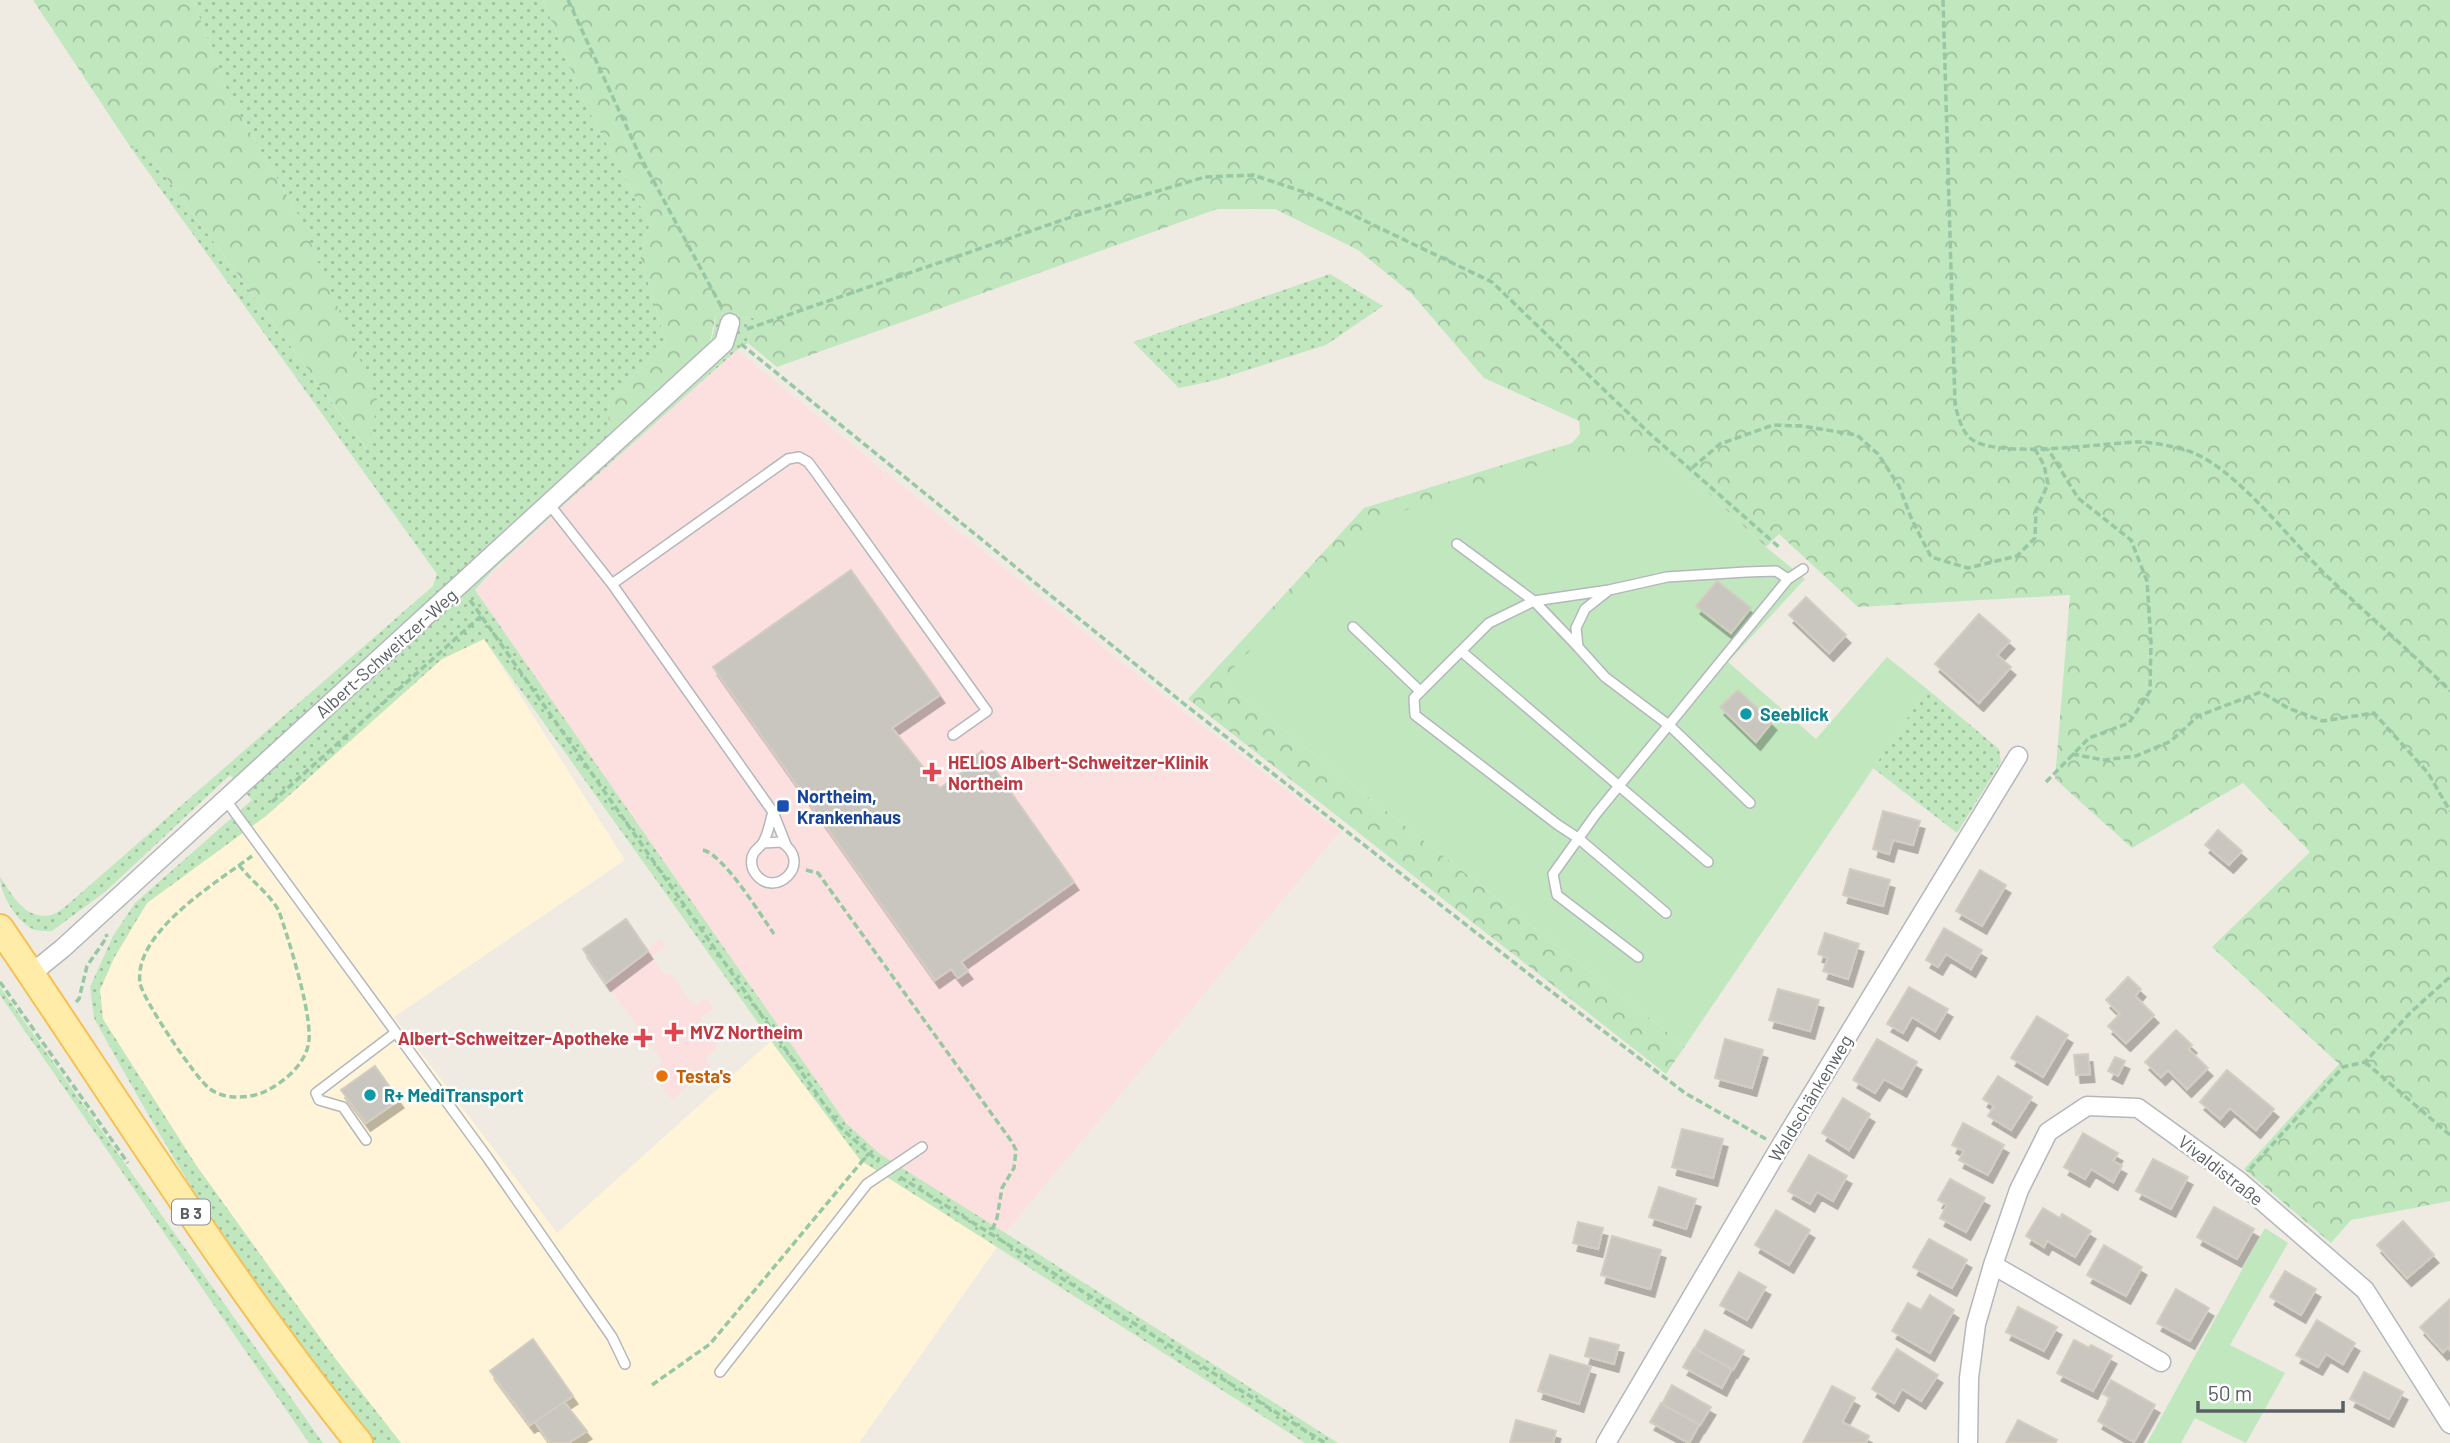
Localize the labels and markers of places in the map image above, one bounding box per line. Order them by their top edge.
place label: Seeblick [1760,703,1829,725]
marker: Seeblick [1738,706,1754,722]
place label: HELIOS Albert-Schweitzer-Klinik Northeim [948,751,1209,794]
marker: HELIOS Albert-Schweitzer-Klinik Northeim [922,762,942,782]
place label: Northeim, Krankenhaus [797,785,901,828]
marker: Northeim, Krankenhaus [775,798,791,814]
place label: MVZ Northeim [690,1021,803,1043]
marker: MVZ Northeim [664,1022,684,1042]
place label: Albert-Schweitzer-Apotheke [398,1027,629,1049]
marker: Albert-Schweitzer-Apotheke [635,1030,651,1046]
place label: Testa's [676,1065,731,1087]
marker: Testa's [654,1068,670,1084]
place label: R+ MediTransport [384,1084,524,1106]
marker: R+ MediTransport [362,1087,378,1103]

